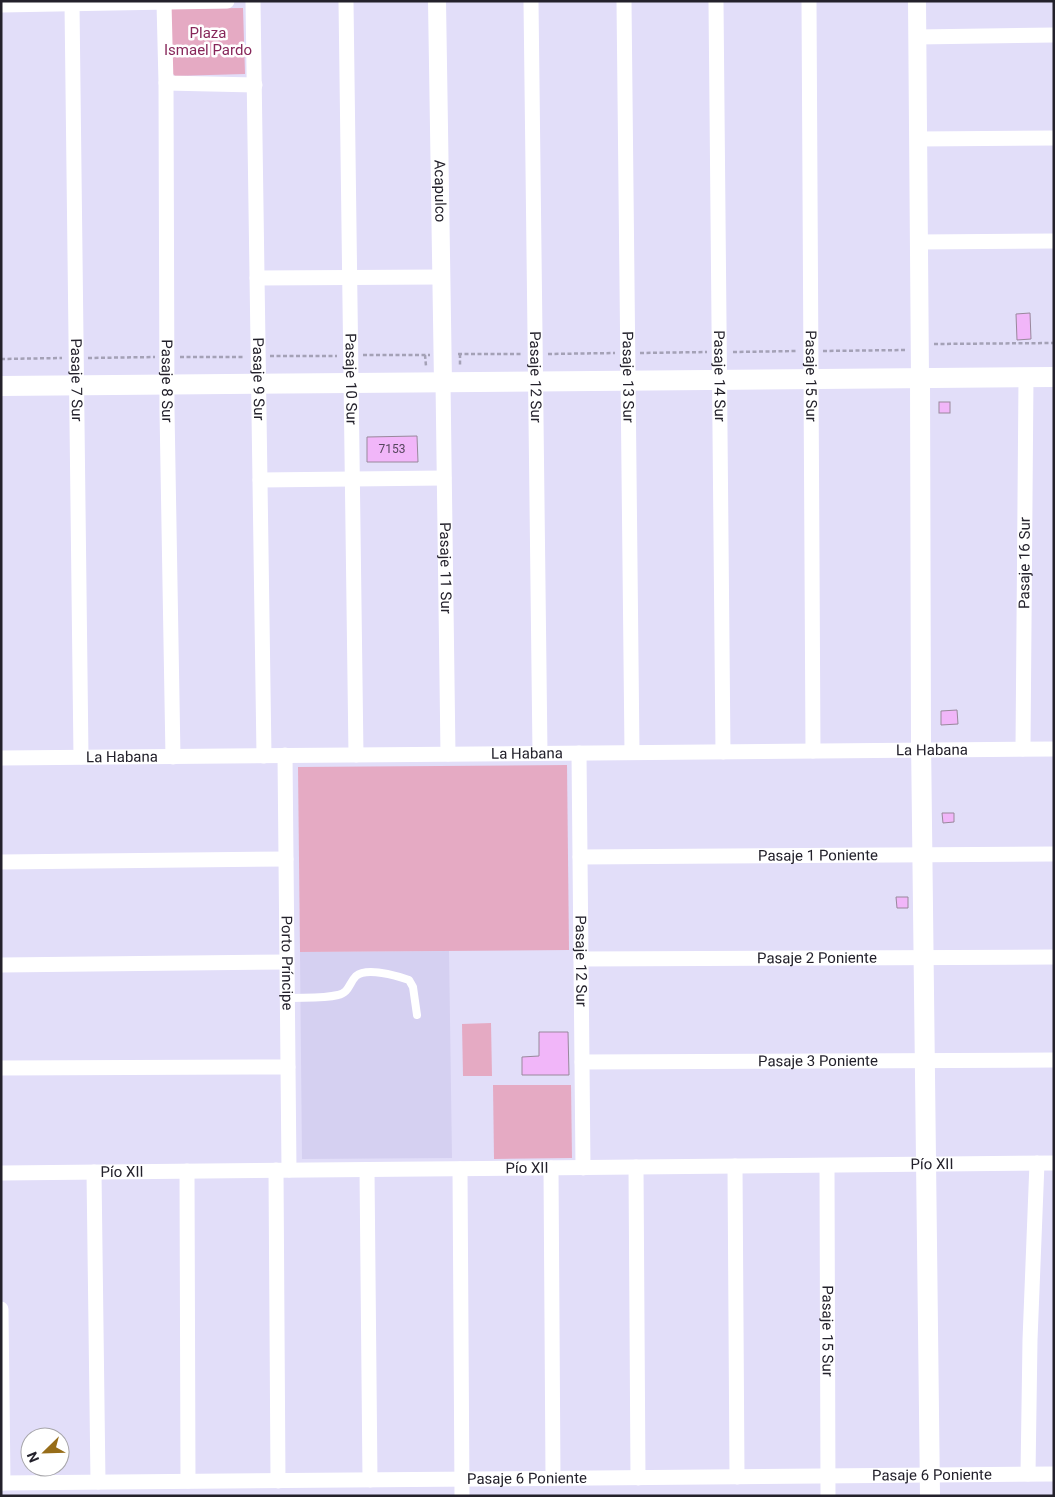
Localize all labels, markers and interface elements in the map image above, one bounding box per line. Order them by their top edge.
park label: Plaza Ismael Pardo [164,24,252,59]
street label: Acapulco [430,160,449,222]
street label: Pasaje 14 Sur [710,330,729,422]
street label: Pasaje 15 Sur [802,330,820,422]
street label: Pasaje 12 Sur [526,331,545,423]
street label: Pasaje 13 Sur [619,331,637,423]
street label: Pasaje 10 Sur [341,333,361,425]
street label: Pasaje 9 Sur [249,337,268,421]
street label: Pasaje 7 Sur [67,338,86,422]
street label: Pasaje 8 Sur [158,339,176,423]
house number: 7153 [379,442,405,456]
street label: Pasaje 16 Sur [1015,517,1034,609]
street label: Pasaje 11 Sur [436,522,455,614]
street label: La Habana [896,741,968,759]
street label: La Habana [491,744,563,763]
street label: La Habana [86,748,158,766]
street label: Pasaje 1 Poniente [758,846,878,865]
street label: Porto Príncipe [278,915,296,1011]
street label: Pasaje 12 Sur [572,915,590,1007]
street label: Pasaje 2 Poniente [757,949,877,967]
street label: Pasaje 3 Poniente [758,1052,878,1070]
street label: Pío XII [910,1155,954,1173]
street label: Pío XII [505,1159,549,1177]
street label: Pío XII [100,1163,144,1181]
street label: Pasaje 15 Sur [818,1285,837,1377]
north arrow [20,1427,70,1477]
text: N [24,1449,42,1465]
street label: Pasaje 6 Poniente [872,1466,992,1485]
street label: Pasaje 6 Poniente [467,1469,587,1488]

